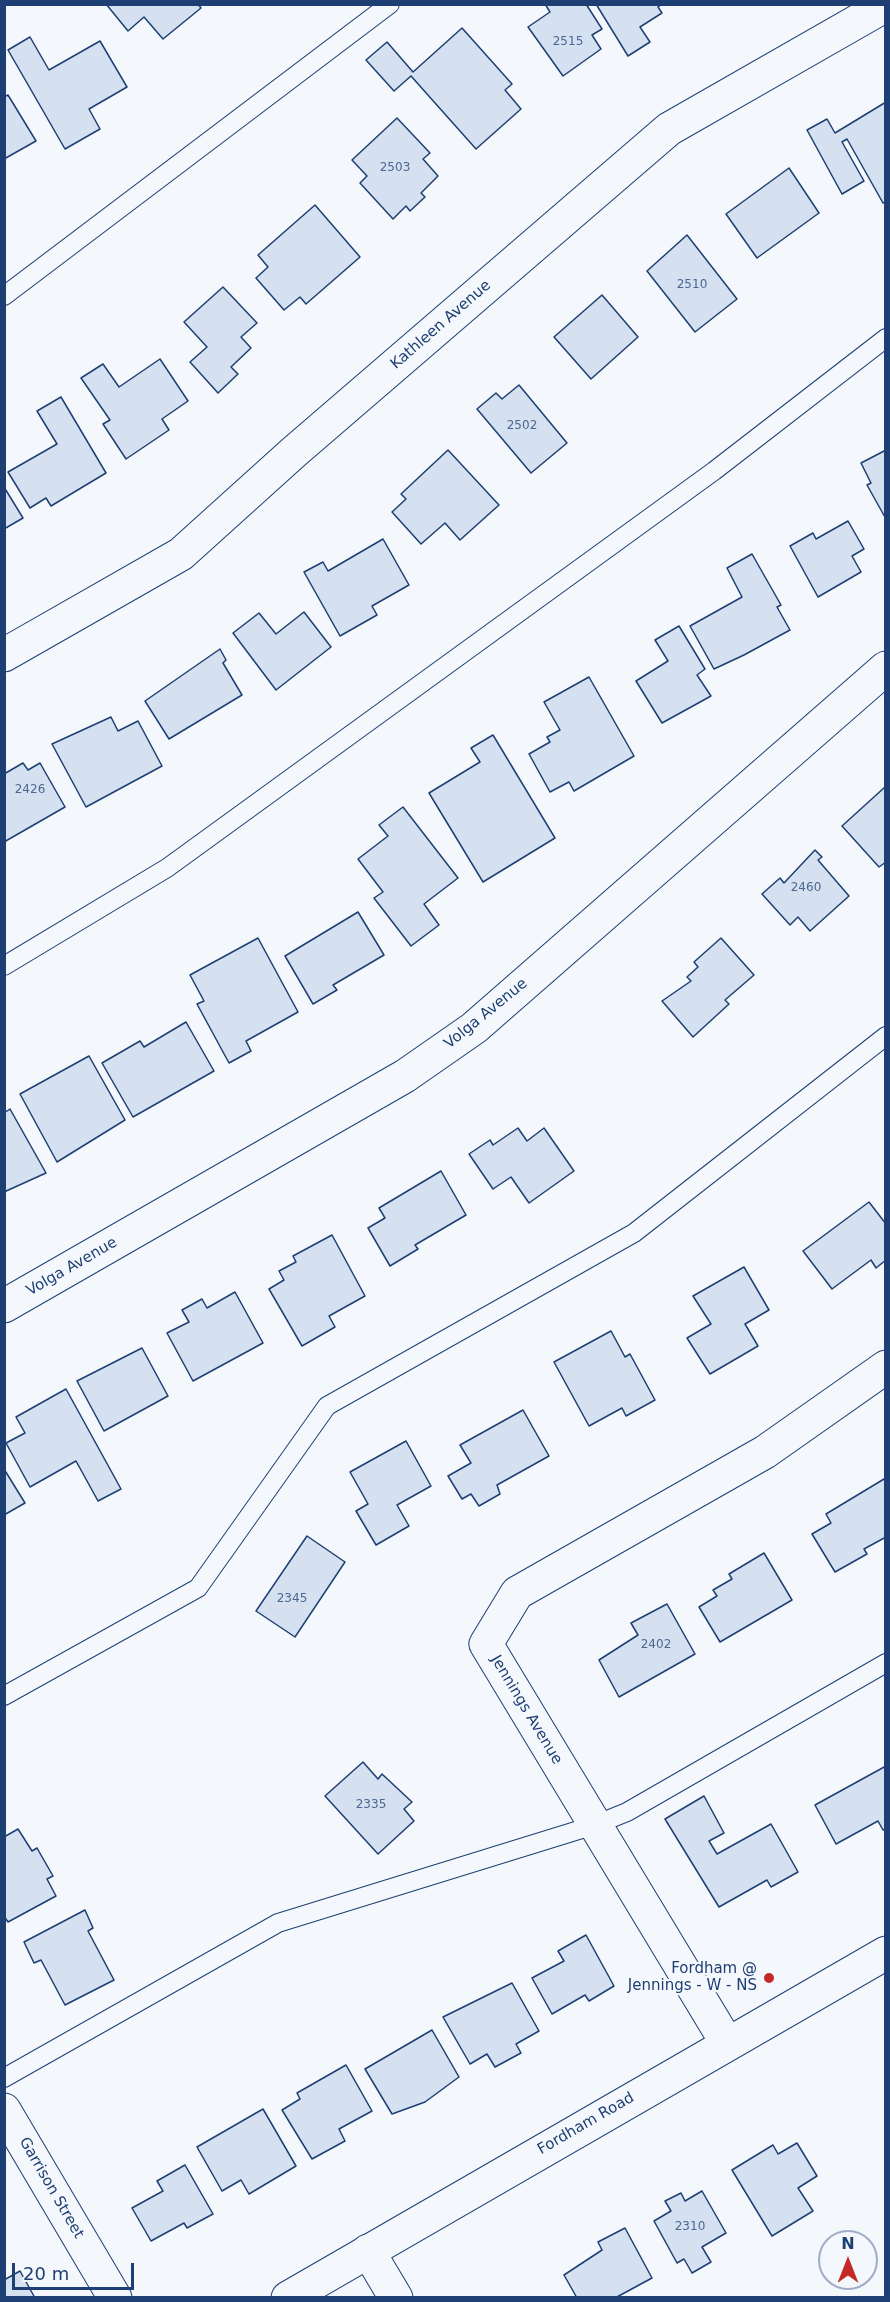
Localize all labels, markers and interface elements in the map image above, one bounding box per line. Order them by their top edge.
house number: 2515 [553,35,583,49]
house number: 2503 [380,161,410,175]
street label: Kathleen Avenue [387,277,495,373]
house number: 2510 [677,278,707,292]
house number: 2502 [507,419,537,433]
house number: 2426 [15,783,45,797]
house number: 2460 [791,881,821,895]
street label: Volga Avenue [441,975,531,1053]
street label: Volga Avenue [23,1234,121,1300]
house number: 2345 [277,1592,307,1606]
house number: 2402 [641,1638,671,1652]
street label: Jennings Avenue [486,1652,566,1768]
house number: 2335 [356,1798,386,1812]
place label: Fordham @ Jennings - W - NS [628,1960,757,1995]
marker: Fordham @ Jennings - W - NS [762,1971,776,1985]
street label: Fordham Road [535,2089,637,2159]
street label: Garrison Street [15,2134,87,2242]
house number: 2310 [675,2220,705,2234]
north arrow [818,2230,878,2290]
text: N [841,2234,855,2253]
scale bar [15,2251,136,2289]
text: 20 m [23,2263,69,2284]

